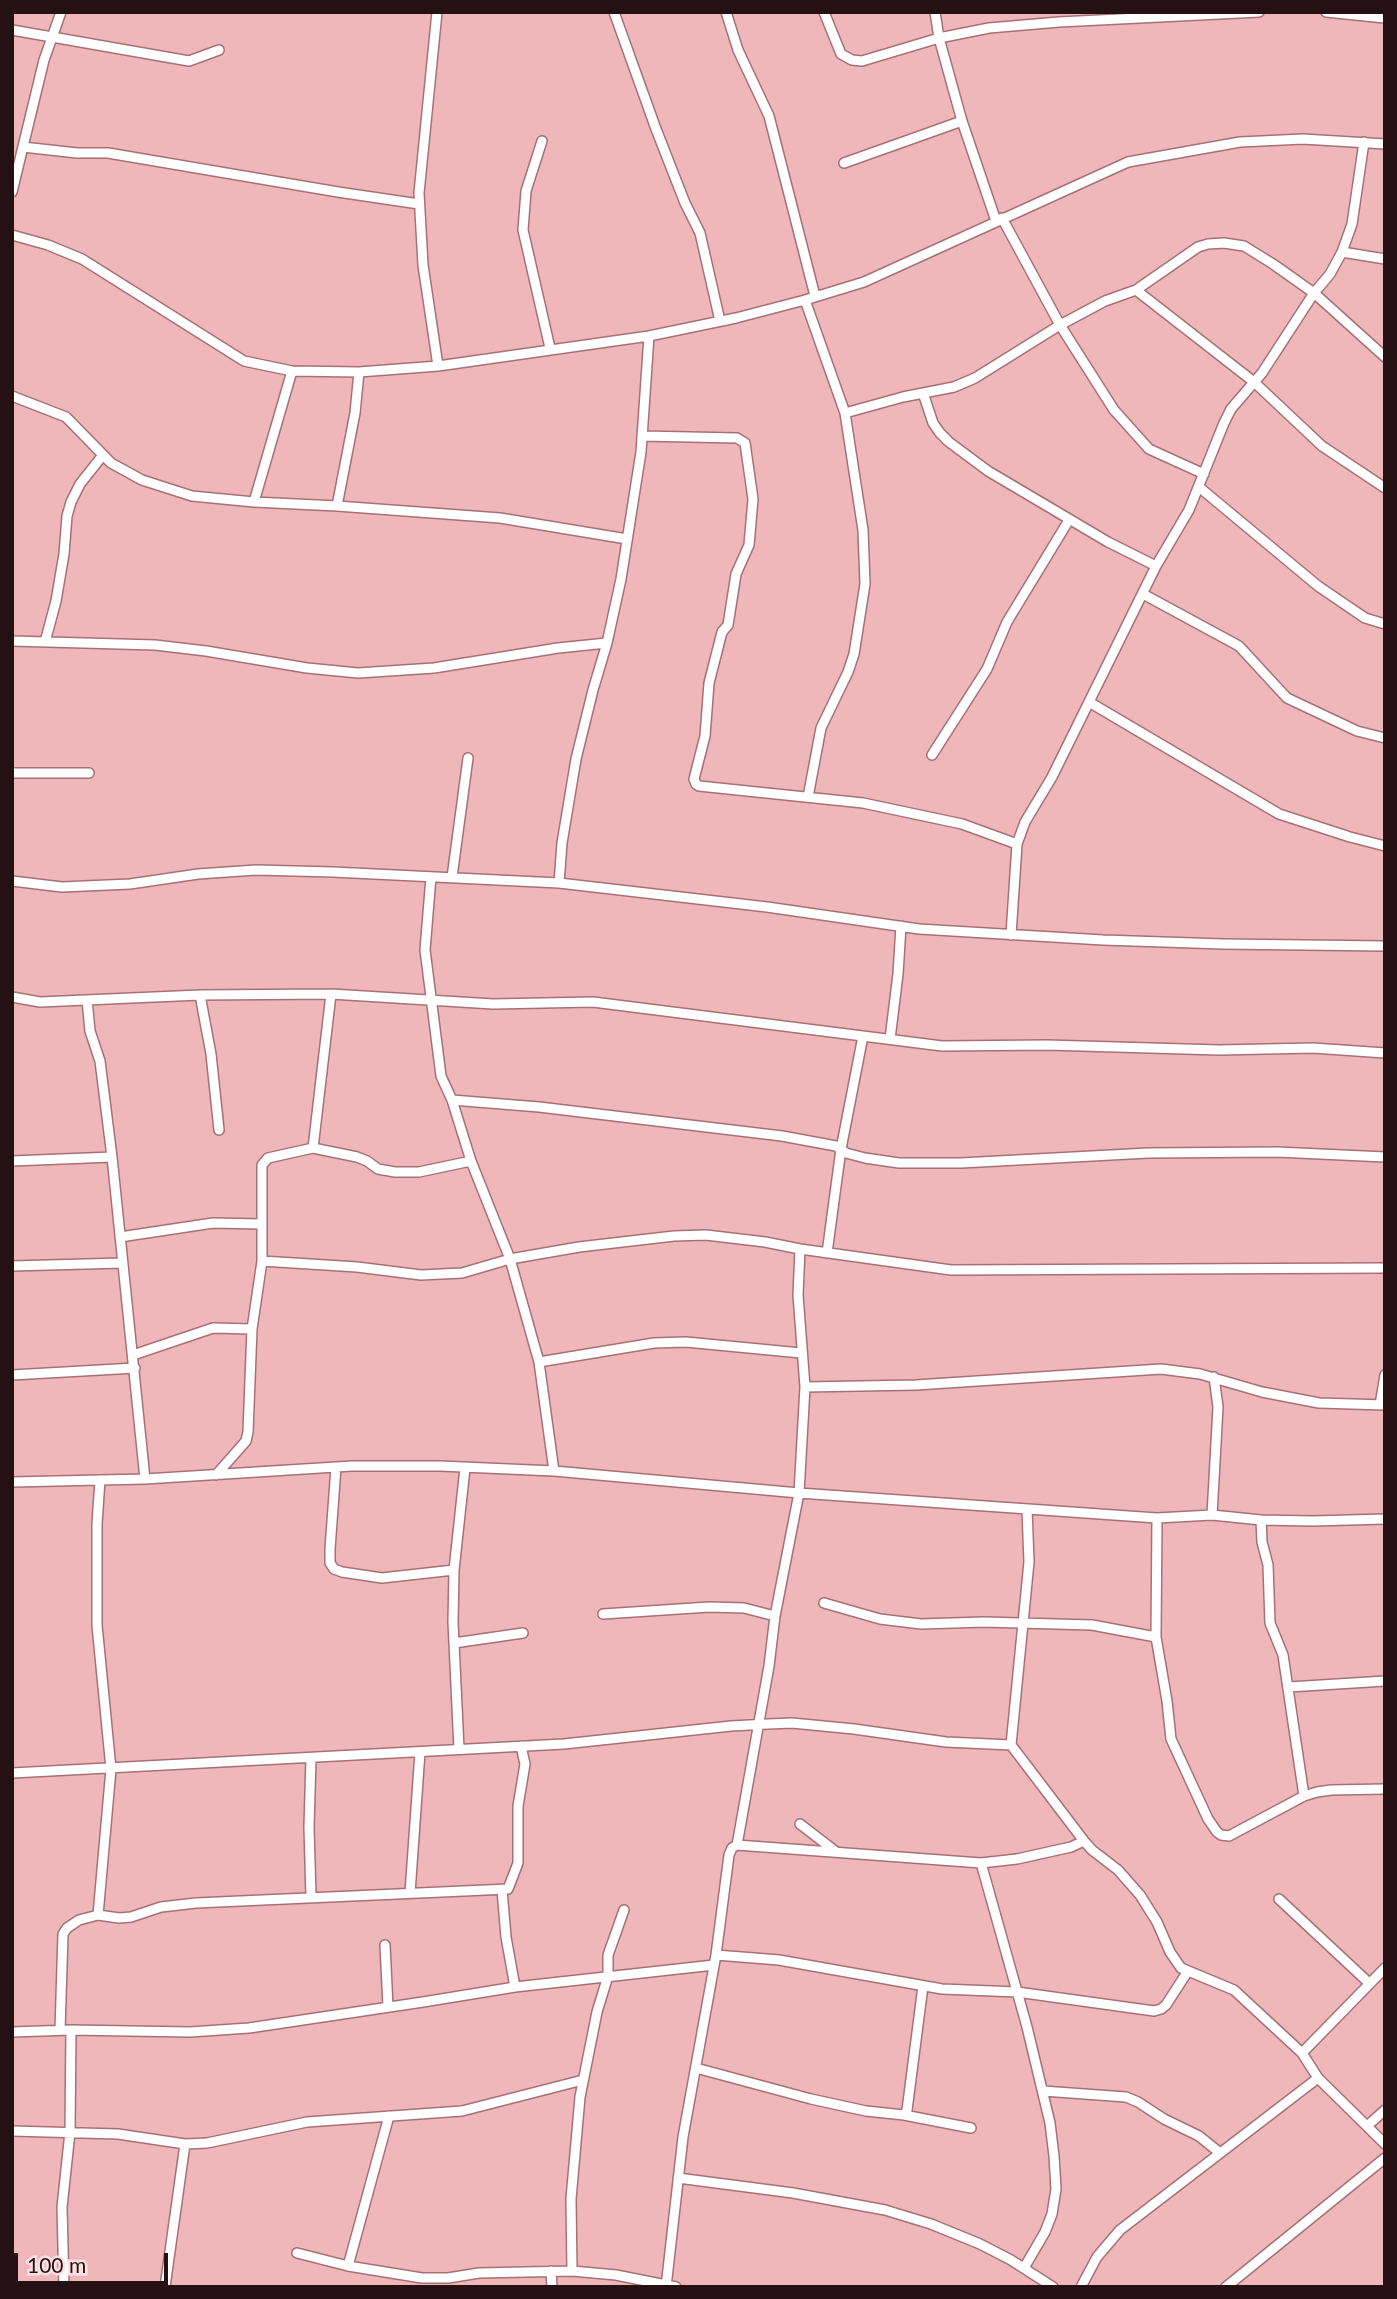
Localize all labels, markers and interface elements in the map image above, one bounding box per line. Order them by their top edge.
scale bar [18,2240,172,2284]
text: 100 m [27,2252,86,2277]

